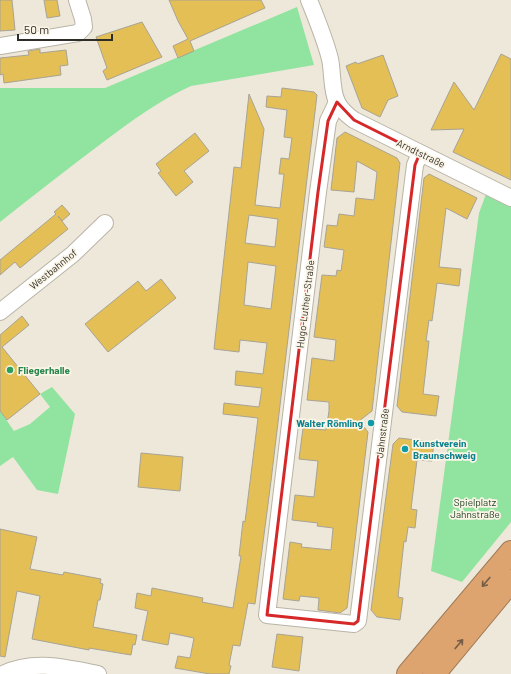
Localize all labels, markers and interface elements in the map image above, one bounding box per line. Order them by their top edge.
scale bar [18,16,112,42]
text: 50 m [24,22,49,36]
street label: Arndtstraße [395,136,447,170]
street label: Westbahnhof [27,246,79,292]
street label: Hugo-Luther-Straße [294,259,316,349]
place label: Fliegerhalle [18,364,71,376]
marker: Fliegerhalle [5,365,15,375]
street label: Jahnstraße [373,408,391,458]
place label: Walter Römling [296,417,363,429]
marker: Walter Römling [366,418,376,428]
place label: Kunstverein Braunschweig [413,437,476,461]
marker: Kunstverein Braunschweig [400,444,410,454]
park label: Spielplatz Jahnstraße [450,496,500,520]
one-way arrow [482,576,491,587]
one-way arrow [454,639,463,649]

